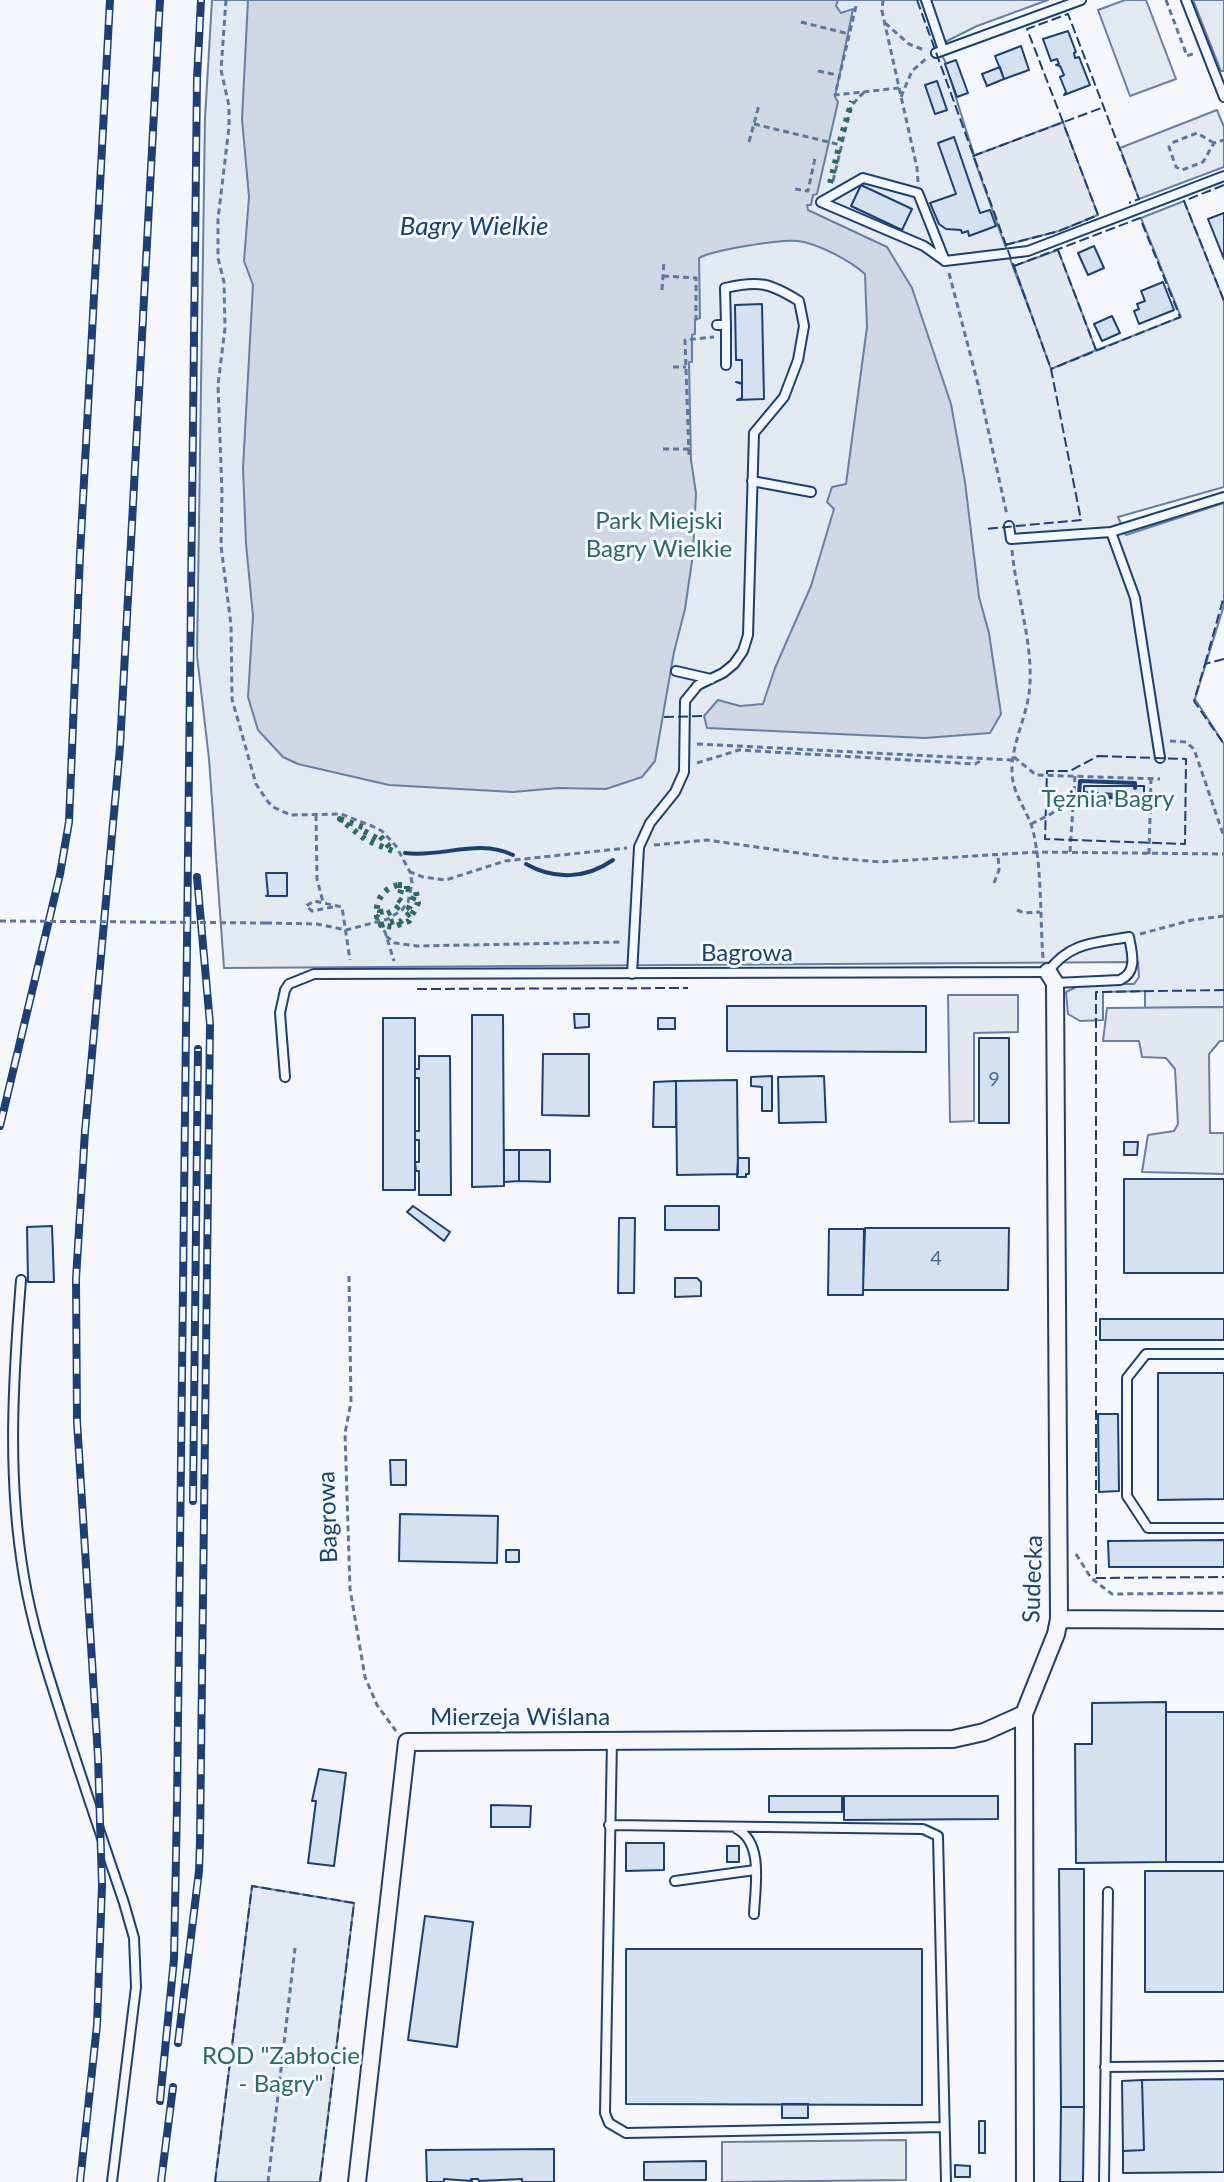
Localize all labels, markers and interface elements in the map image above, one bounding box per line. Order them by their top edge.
water label: Bagry Wielkie [400,211,548,243]
park label: Park Miejski Bagry Wielkie [586,507,732,563]
park label: Tężnia Bagry [1042,785,1174,813]
street label: Bagrowa [701,939,793,967]
house number: 9 [988,1068,1000,1092]
house number: 4 [930,1247,942,1271]
street label: Bagrowa [312,1471,344,1563]
street label: Sudecka [1017,1535,1049,1623]
street label: Mierzeja Wiślana [430,1703,610,1731]
park label: ROD "Zabłocie - Bagry" [202,2042,360,2098]

